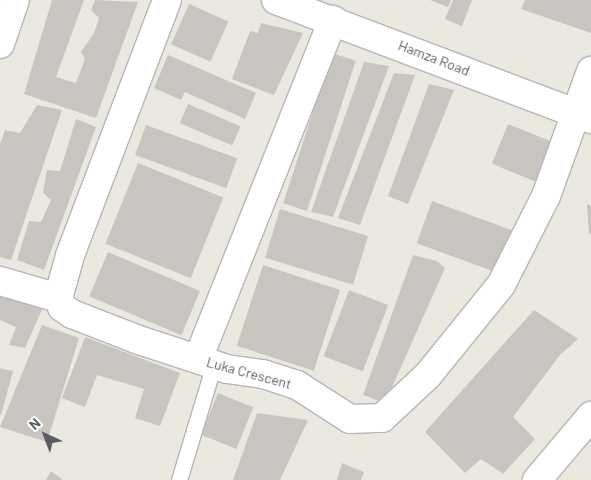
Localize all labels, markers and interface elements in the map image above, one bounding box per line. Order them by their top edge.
street label: Hamza Road [396,37,472,79]
street label: Luka Crescent [205,354,293,392]
north arrow [20,410,70,460]
text: N [25,414,44,433]

